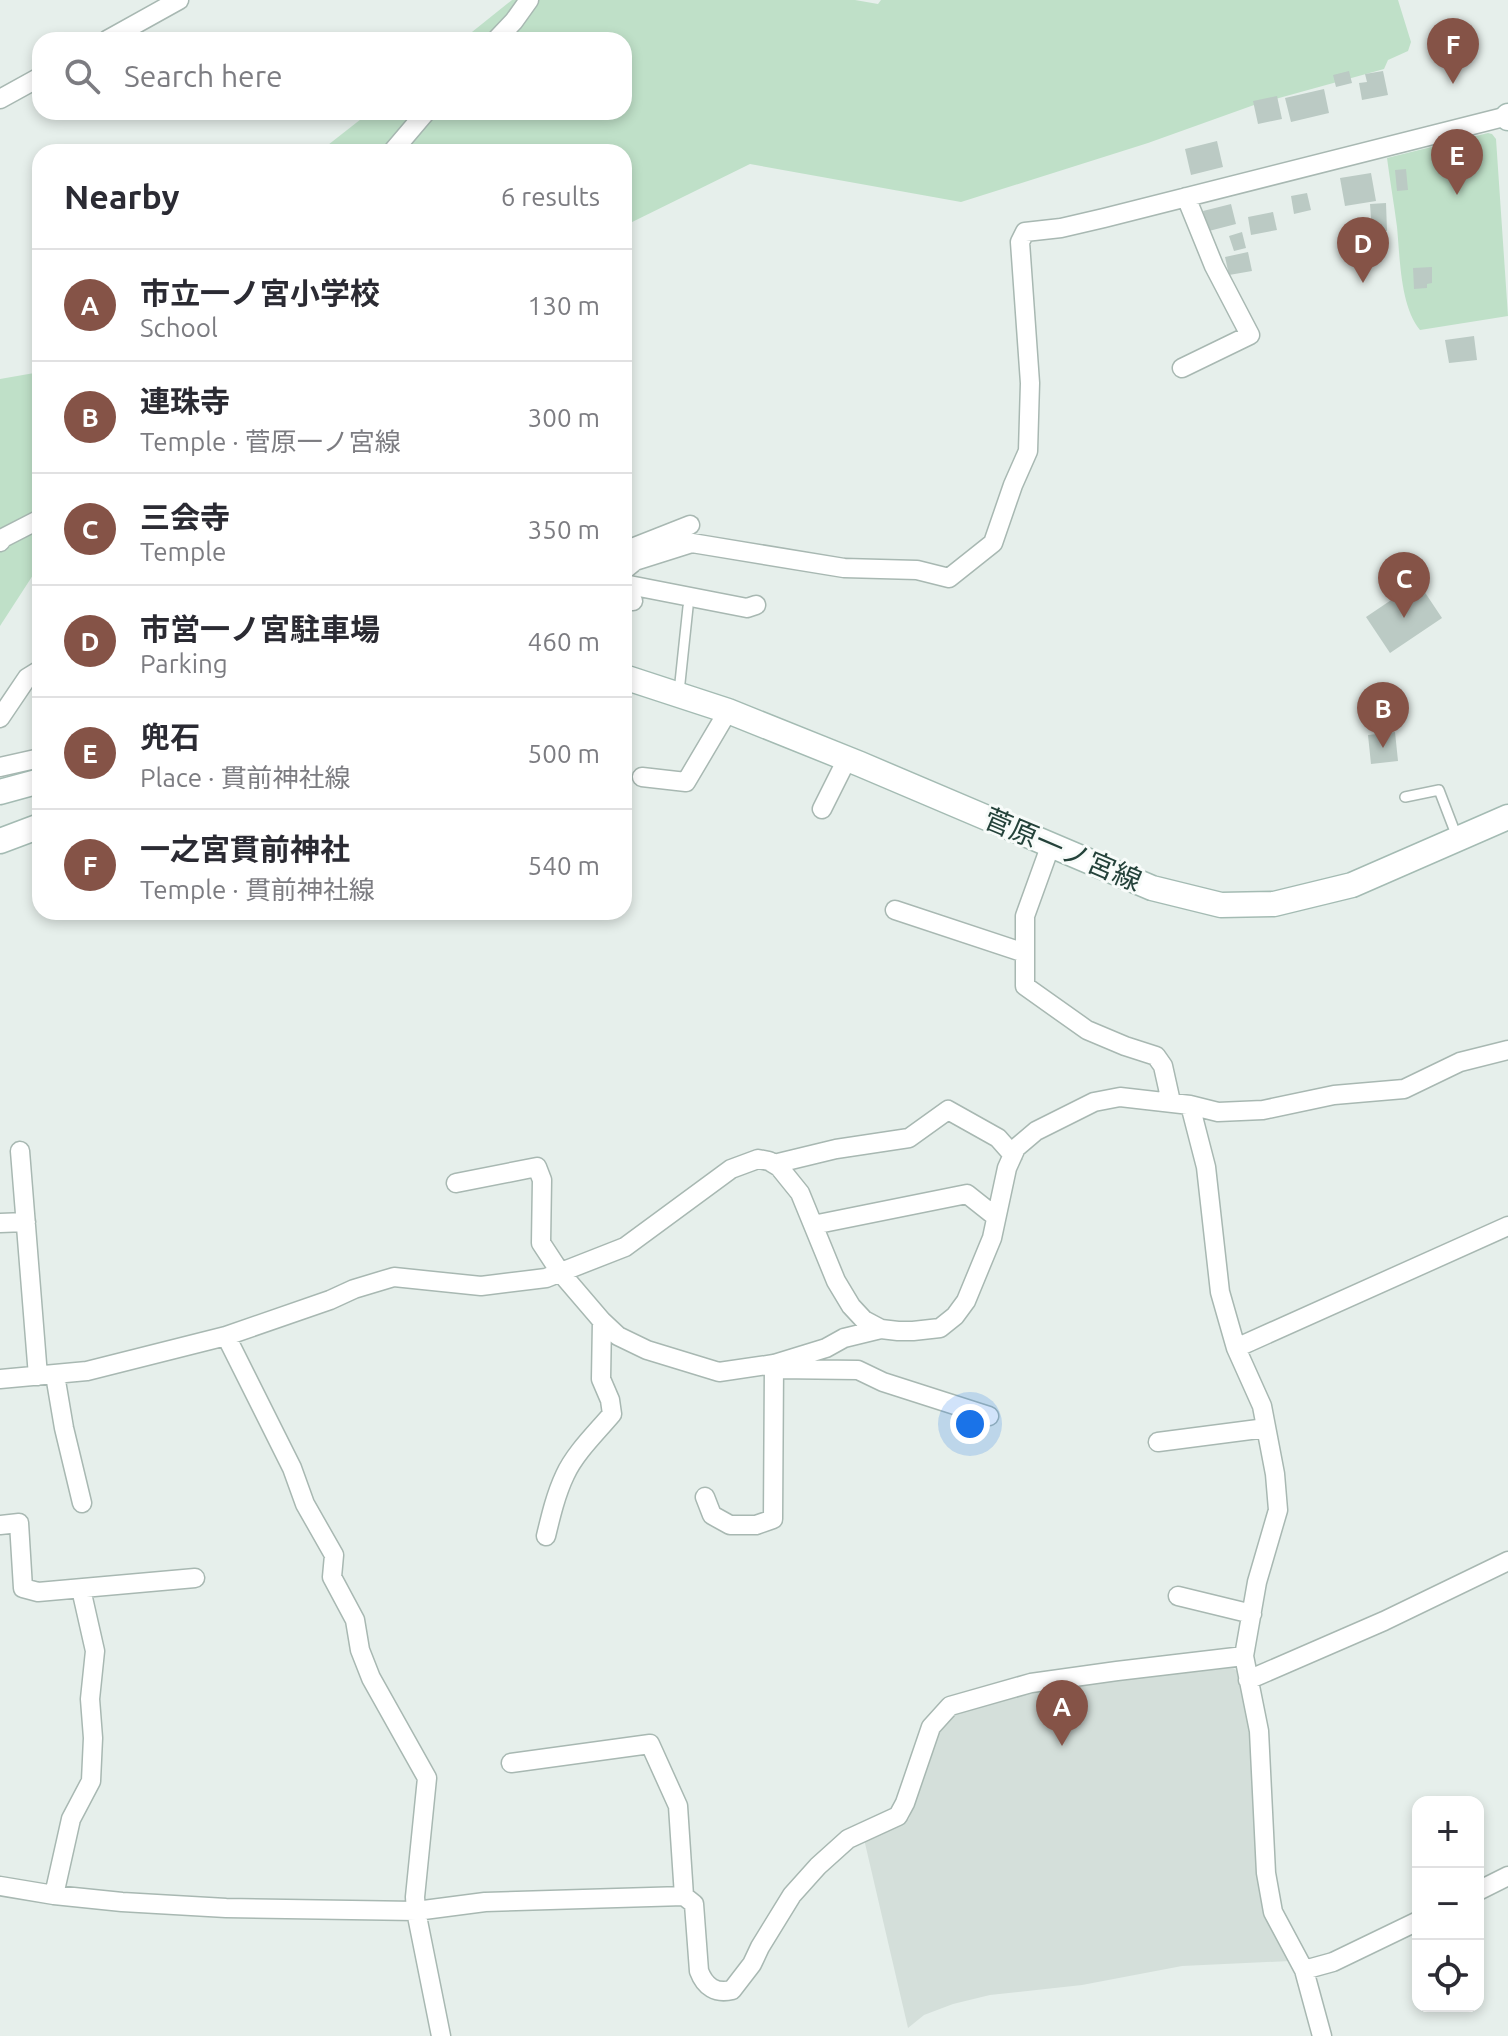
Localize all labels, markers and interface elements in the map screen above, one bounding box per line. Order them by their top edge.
pin: F [1427,18,1479,84]
search box [32,32,632,120]
icon: search [60,54,104,98]
text: Search here [124,59,283,93]
pin: E [1431,129,1483,195]
text: Nearby [64,177,179,215]
text: 6 results [501,182,600,211]
pin: D [1337,217,1389,283]
text: 市立一ノ宮小学校 [140,276,380,310]
text: A [81,291,99,320]
text: 130 m [528,291,600,320]
text: School [140,313,218,342]
text: 連珠寺 [140,384,230,418]
text: B [81,403,99,432]
text: 300 m [528,403,600,432]
text: Temple · 菅原一ノ宮線 [140,427,401,456]
text: 三会寺 [140,500,230,534]
text: C [82,515,98,544]
text: 350 m [528,515,600,544]
text: Temple [140,537,226,566]
pin: C [1378,552,1430,618]
text: 市営一ノ宮駐車場 [140,612,380,646]
text: D [81,627,99,656]
text: 460 m [528,627,600,656]
text: Parking [140,649,228,678]
pin: B [1357,682,1409,748]
text: 兜石 [140,720,200,754]
text: E [82,739,98,768]
text: 500 m [528,739,600,768]
text: Place · 貫前神社線 [140,763,350,792]
street label: 菅原一ノ宮線 [980,802,1146,896]
text: 一之宮貫前神社 [140,832,350,866]
text: F [83,851,97,880]
text: 540 m [528,851,600,880]
text: Temple · 貫前神社線 [140,875,375,904]
your location [950,1404,990,1444]
pin: A [1036,1680,1088,1746]
map controls [1412,1796,1484,2012]
button: + [1412,1796,1484,1868]
button: − [1412,1868,1484,1940]
button: locate [1412,1940,1484,2012]

